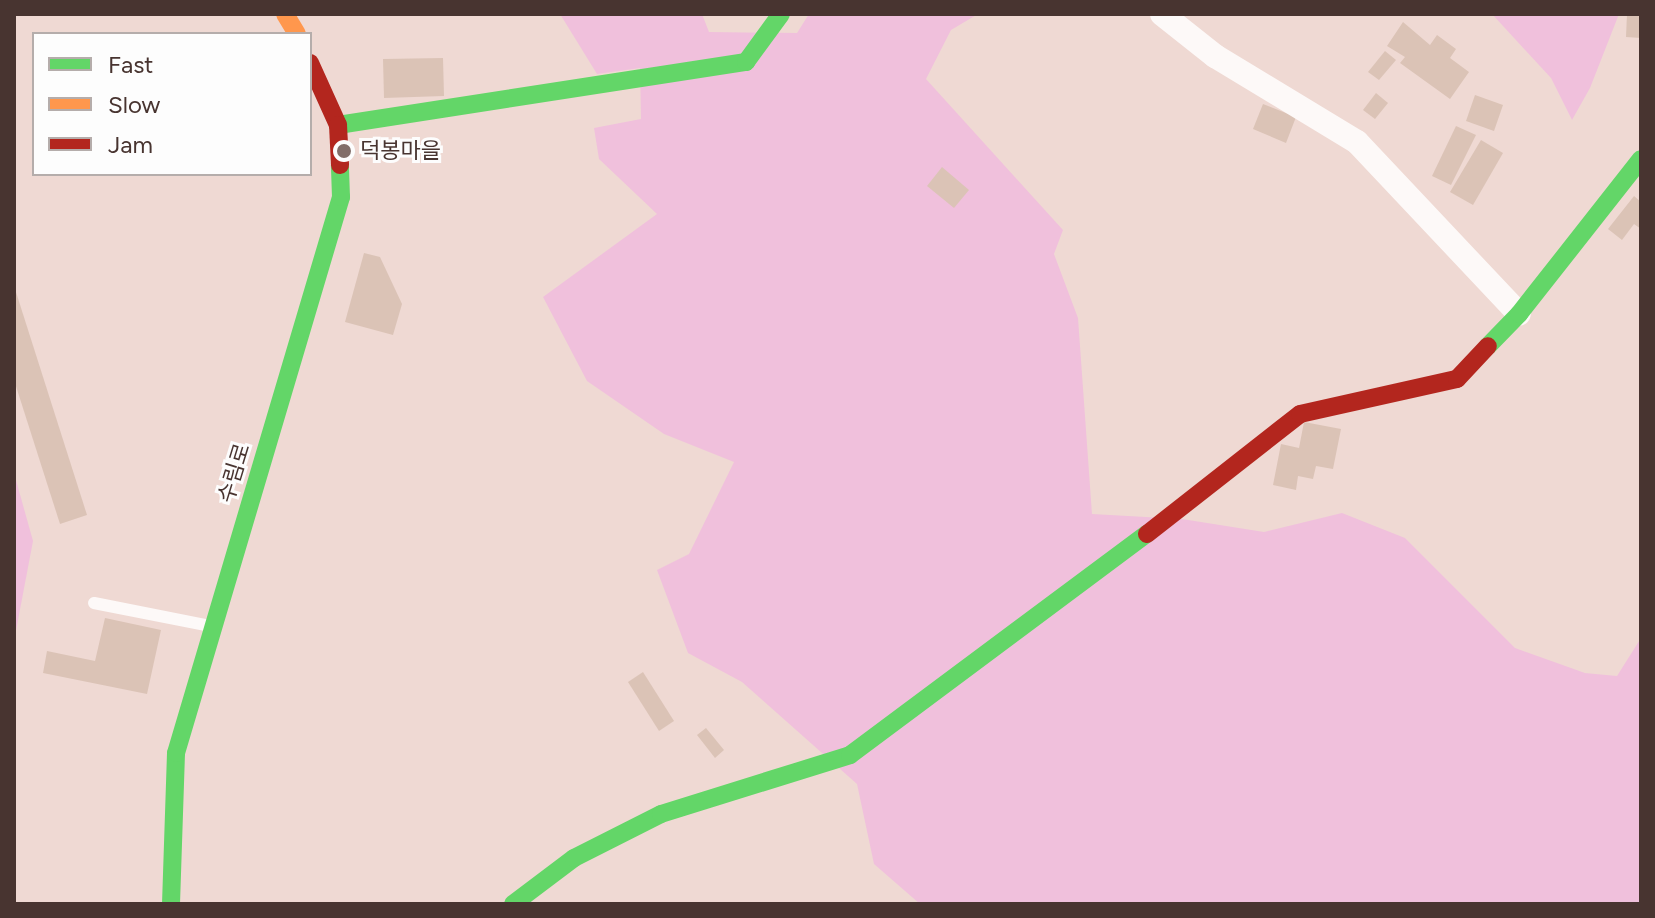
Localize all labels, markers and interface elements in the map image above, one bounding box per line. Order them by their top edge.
legend [32,32,312,176]
text: Fast [108,50,153,79]
text: Slow [108,90,160,119]
text: Jam [108,130,153,159]
place label: 덕봉마을 [360,138,441,164]
marker: 덕봉마을 [335,142,353,160]
street label: 수림로 [213,440,255,506]

